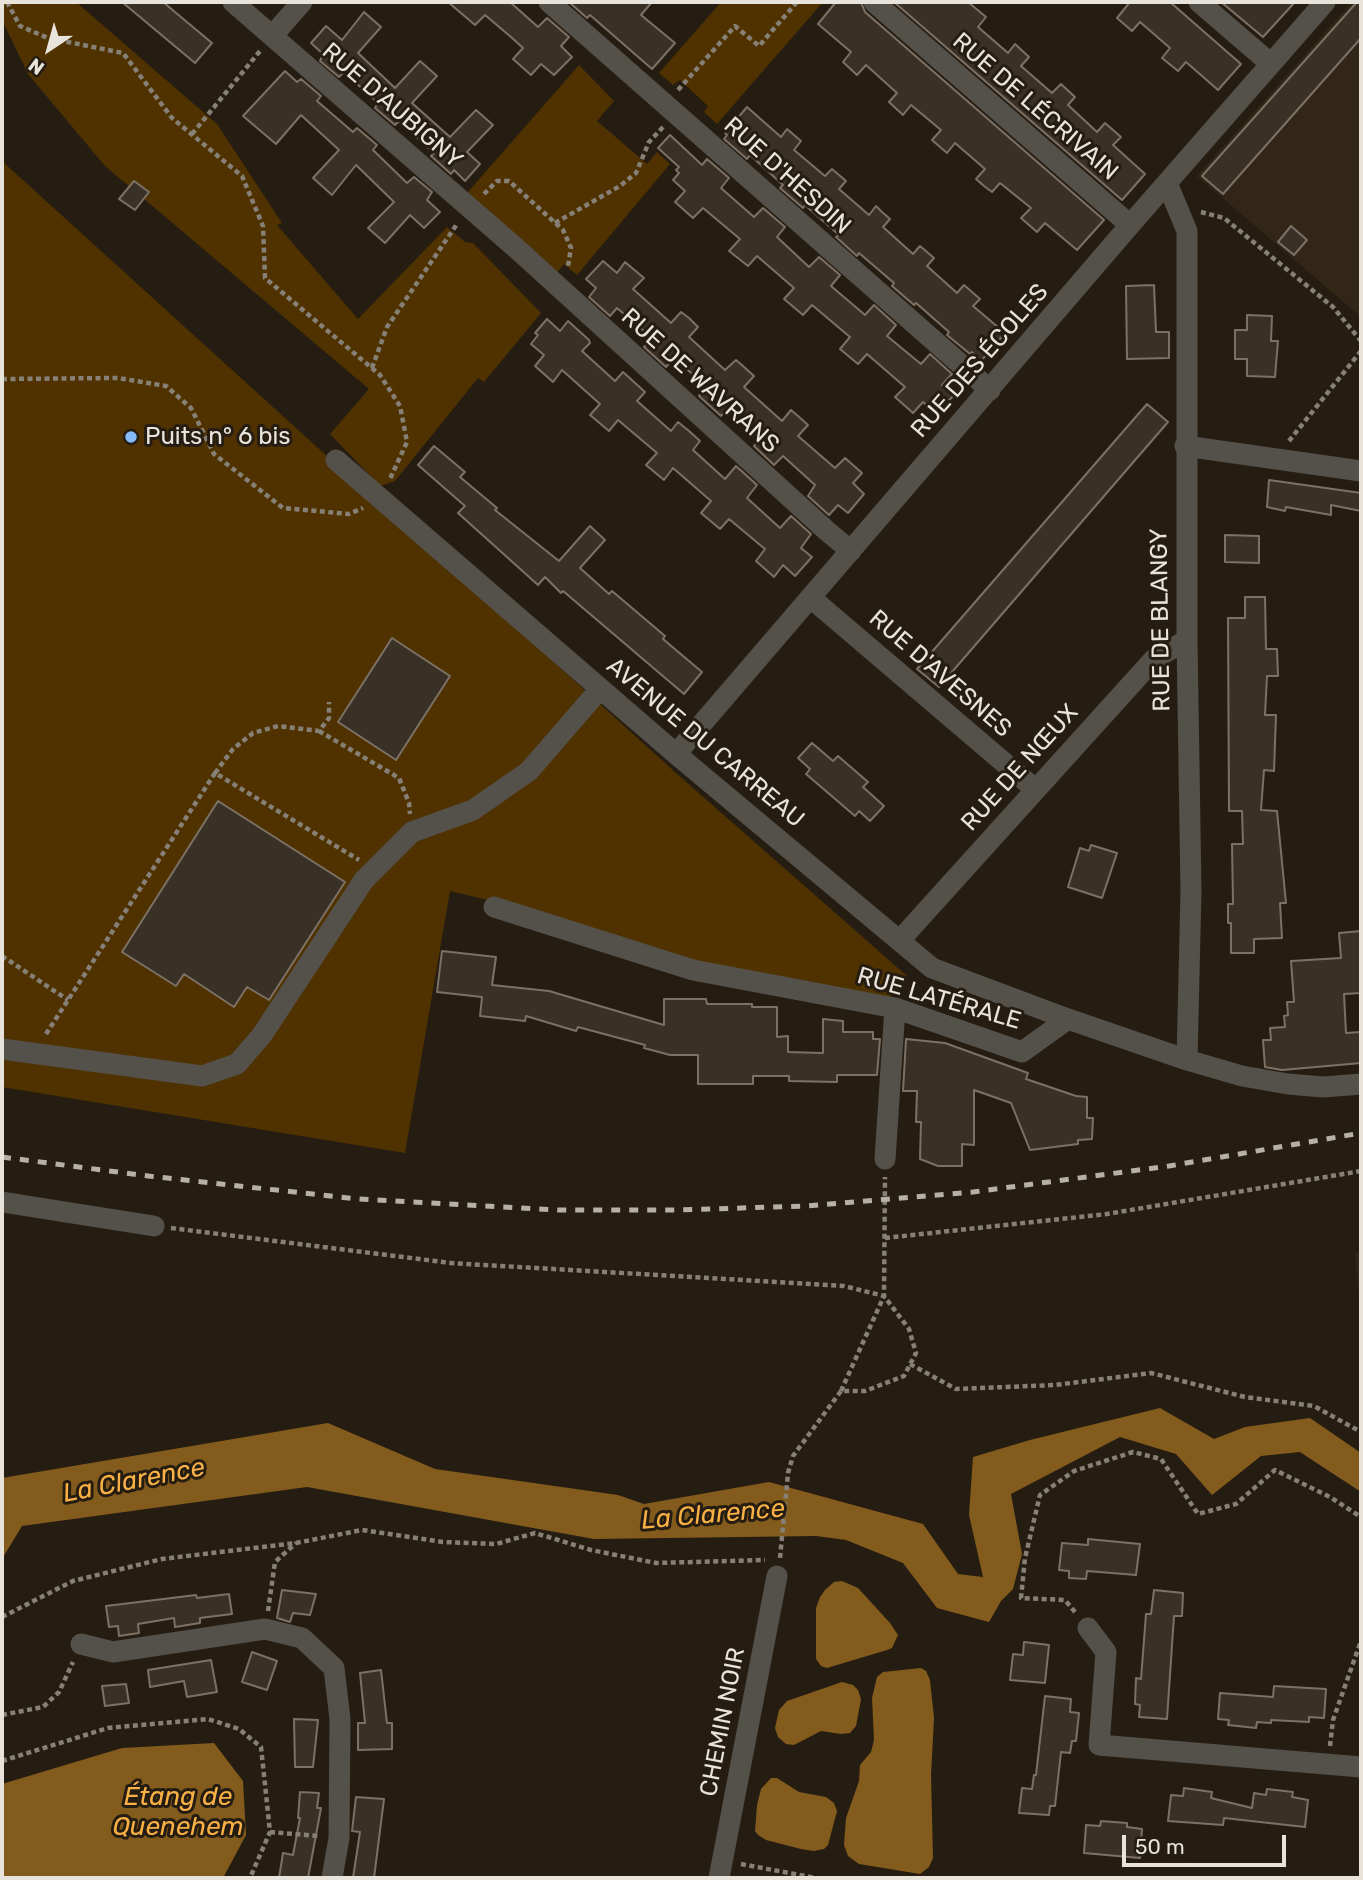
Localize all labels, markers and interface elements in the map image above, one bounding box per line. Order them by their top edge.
north arrow [14,14,84,84]
street label: RUE DE LÉCRIVAIN [946,27,1124,187]
street label: RUE D'AUBIGNY [316,37,468,175]
text: N [24,53,49,80]
street label: RUE D'HESDIN [717,111,857,241]
street label: RUE DES ÉCOLES [905,278,1055,444]
street label: RUE DE WAVRANS [615,303,785,459]
place label: Puits n° 6 bis [145,423,291,451]
marker: Puits n° 6 bis [123,429,139,445]
street label: RUE DE BLANGY [1145,528,1177,712]
street label: RUE D'AVESNES [863,604,1017,744]
street label: AVENUE DU CARREAU [600,652,810,834]
street label: RUE DE NŒUX [956,699,1084,837]
street label: RUE LATÉRALE [854,962,1024,1036]
water label: La Clarence [60,1452,208,1510]
water label: La Clarence [640,1493,786,1537]
street label: CHEMIN NOIR [694,1645,752,1799]
water label: Étang de Quenehem [112,1781,244,1842]
scale bar [1125,1820,1290,1864]
text: 50 m [1135,1834,1185,1859]

